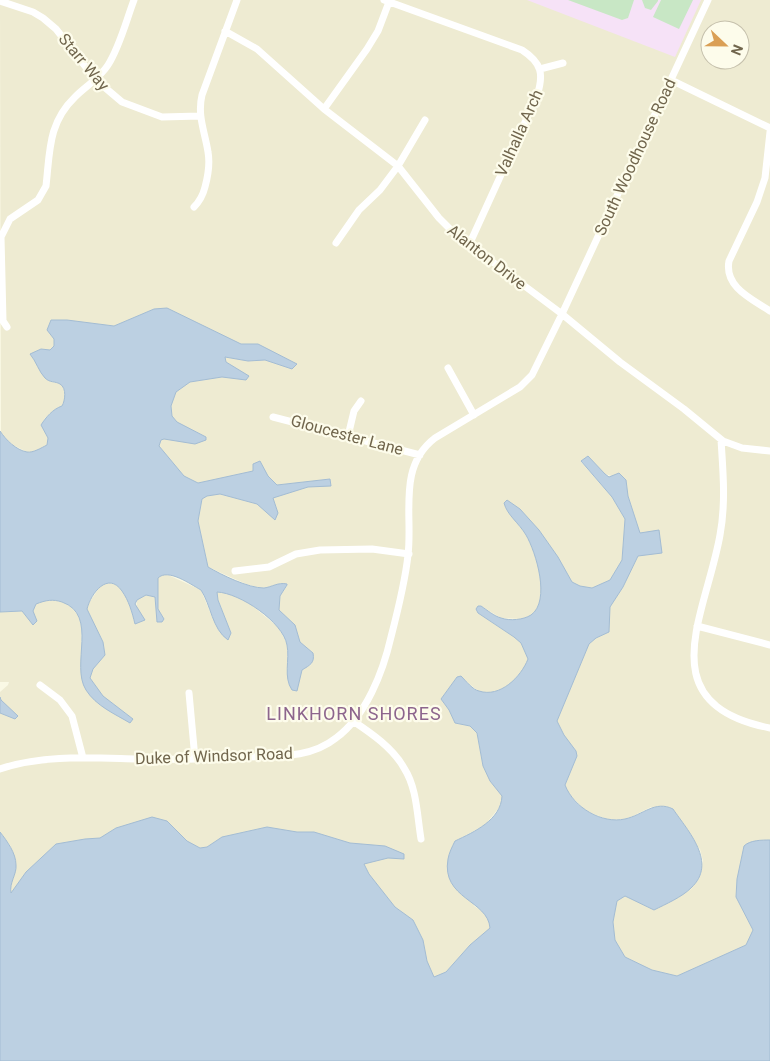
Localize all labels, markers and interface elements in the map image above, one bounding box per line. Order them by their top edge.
north arrow [700,20,750,70]
street label: Starr Way [55,30,114,95]
text: N [728,42,746,57]
street label: South Woodhouse Road [590,76,680,238]
street label: Valhalla Arch [491,87,547,179]
street label: Alanton Drive [444,220,530,294]
street label: Gloucester Lane [289,411,405,459]
district label: LINKHORN SHORES [266,703,442,724]
street label: Duke of Windsor Road [135,744,293,768]

